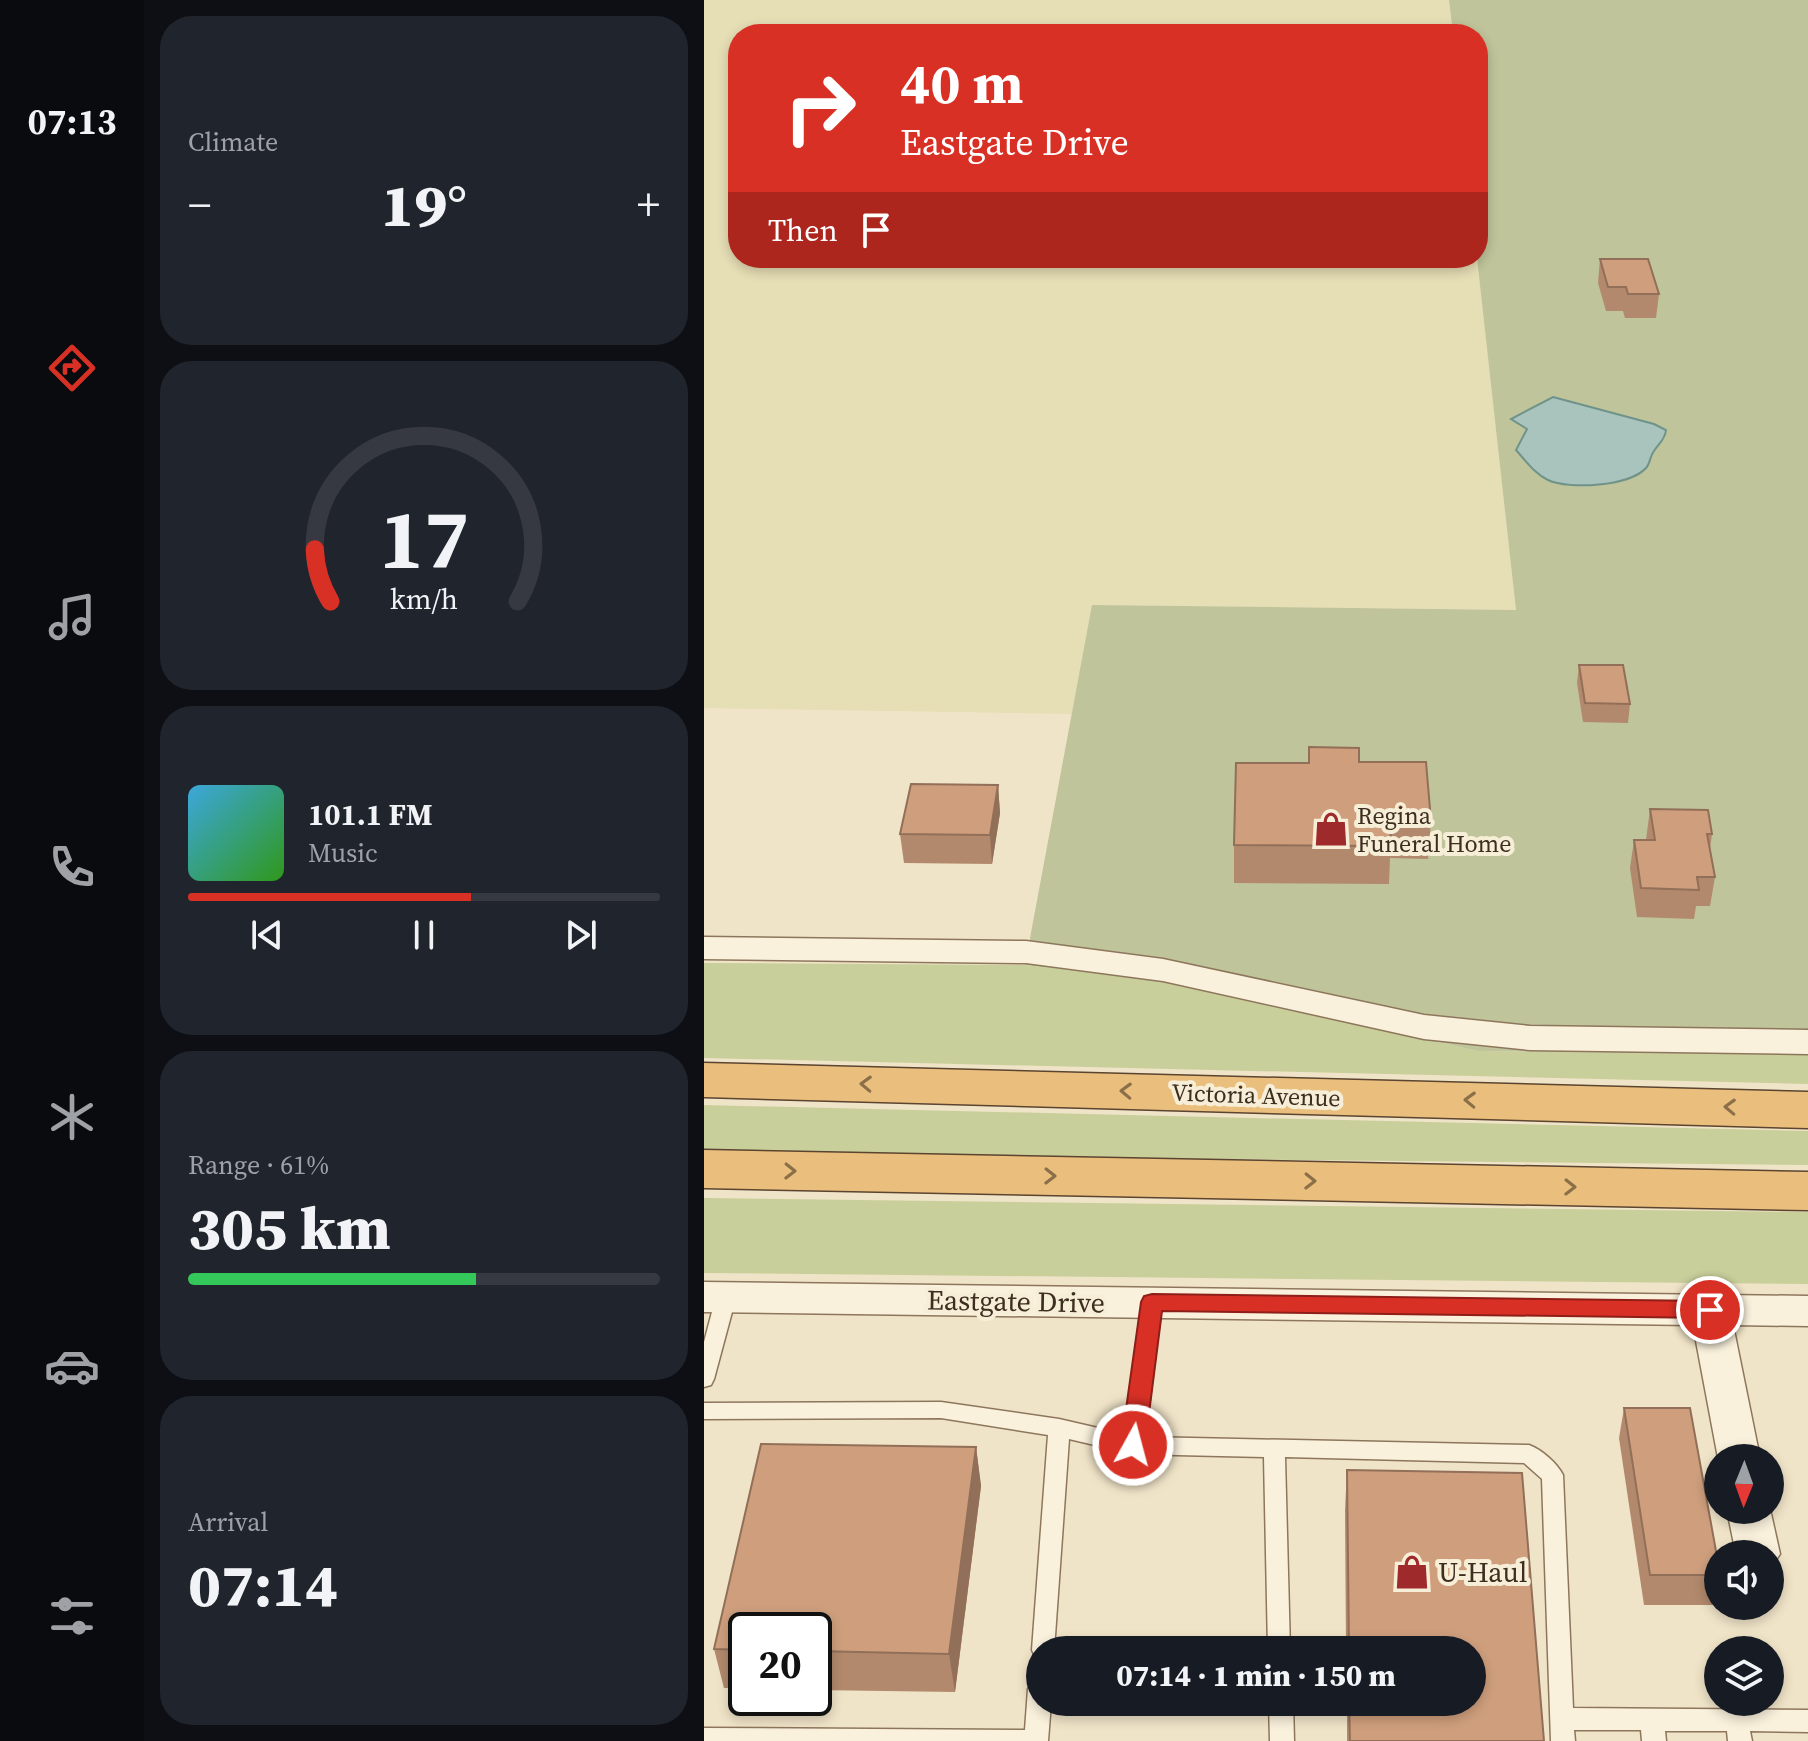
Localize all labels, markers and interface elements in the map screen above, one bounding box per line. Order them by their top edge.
text: 40 m [900,45,1023,122]
icon: right [768,56,872,160]
text: 07:13 [28,97,116,146]
text: Eastgate Drive [900,118,1129,167]
text: Climate [188,124,278,160]
text: 19° [381,164,467,246]
text: − [188,174,211,235]
text: + [637,174,660,235]
icon: arrive [854,208,898,252]
text: Then [768,210,838,251]
icon: directions [44,340,100,396]
text: 17 [379,481,469,595]
text: km/h [390,579,458,619]
icon: music [44,589,100,645]
text: 101.1 FM [308,794,433,835]
place label: Regina Funeral Home [1357,799,1512,860]
shop icon: Regina Funeral Home [1312,810,1350,848]
text: Music [308,835,378,871]
icon: phone [44,839,100,895]
icon: previous [245,913,289,957]
icon: pause [402,913,446,957]
icon: next [559,913,603,957]
one-way arrow [859,1076,872,1093]
street label: Victoria Avenue [1171,1076,1341,1114]
one-way arrow [1119,1083,1132,1100]
icon: climate [44,1089,100,1145]
one-way arrow [1463,1092,1476,1109]
one-way arrow [1723,1099,1736,1116]
text: Range · 61% [188,1147,329,1183]
one-way arrow [784,1162,797,1180]
one-way arrow [1044,1167,1057,1185]
one-way arrow [1304,1173,1317,1190]
one-way arrow [1564,1178,1577,1195]
text: 305 km [188,1187,391,1269]
pin [1676,1276,1744,1344]
street label: Eastgate Drive [927,1280,1105,1322]
icon: arrive [1688,1288,1732,1332]
icon: car [44,1338,100,1394]
position arrow [1091,1403,1175,1487]
north arrow [1704,1444,1784,1524]
map controls [1704,1444,1784,1716]
text: Arrival [188,1504,268,1540]
button: sound [1704,1540,1784,1620]
text: 07:14 [188,1544,338,1626]
shop icon: U-Haul [1393,1553,1431,1591]
place label: U-Haul [1438,1553,1527,1591]
icon: filters [44,1588,100,1644]
speed limit sign: 20 [728,1612,832,1716]
button: layers [1704,1636,1784,1716]
text: 07:14 · 1 min · 150 m [1116,1655,1396,1696]

